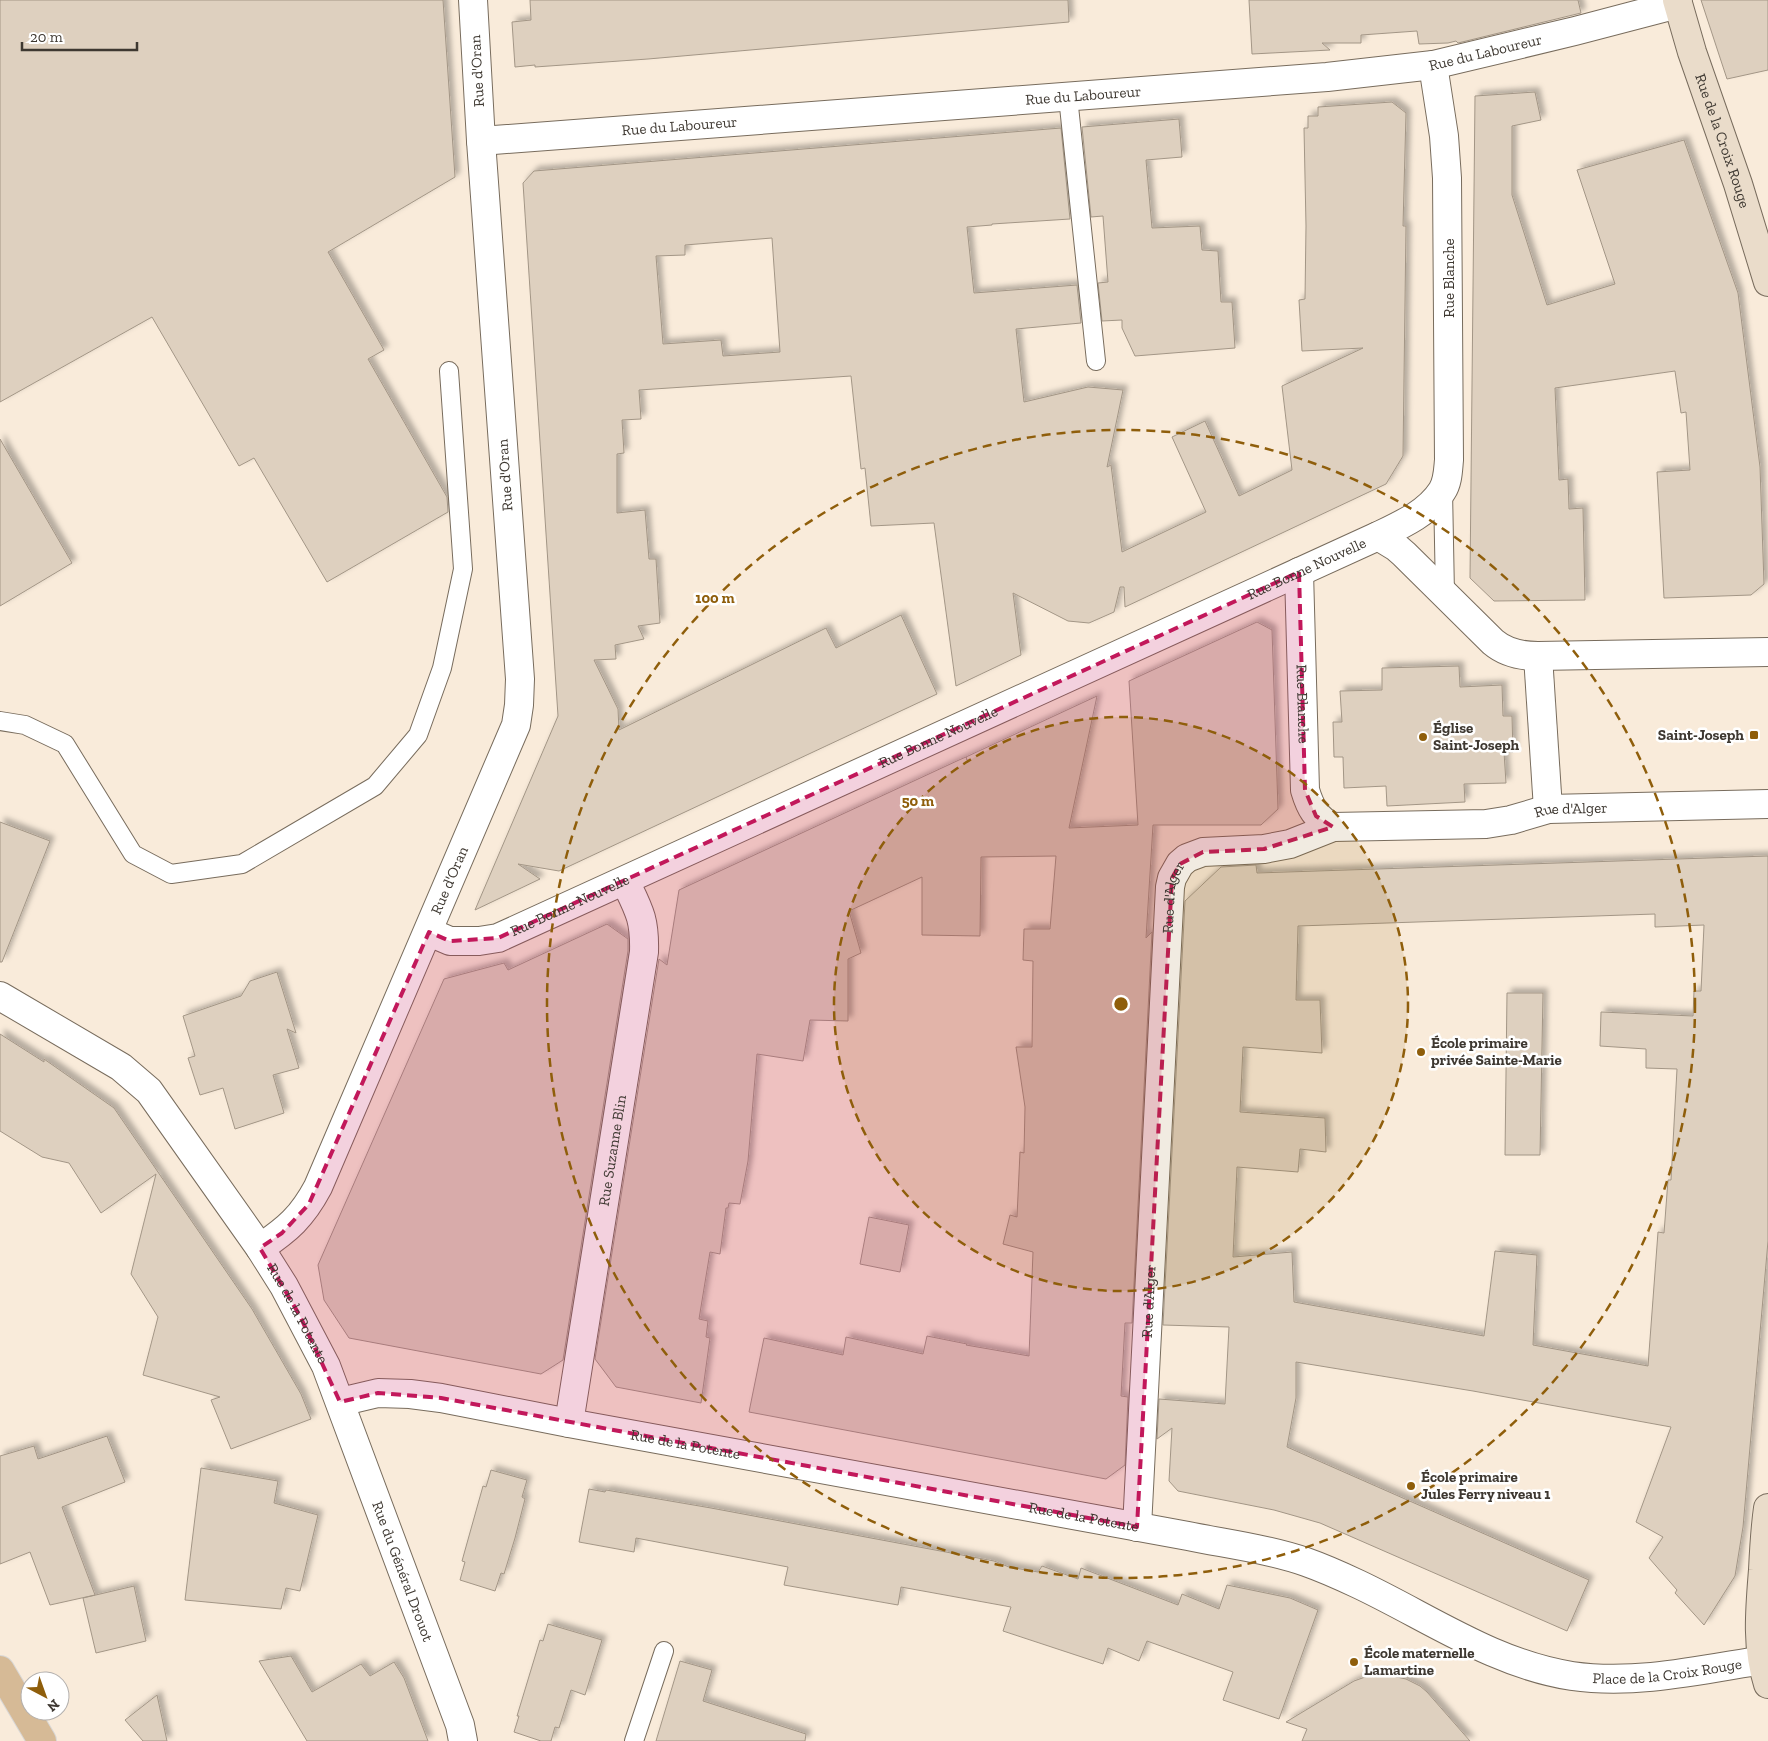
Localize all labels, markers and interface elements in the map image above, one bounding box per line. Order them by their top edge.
scale bar [22,20,138,52]
text: 20 m [30,28,63,46]
street label: Rue du Laboureur [1427,30,1544,75]
street label: Rue d'Oran [466,34,488,108]
street label: Rue de la Croix Rouge [1691,71,1754,210]
street label: Rue du Laboureur [1025,82,1142,109]
street label: Rue du Laboureur [621,113,738,139]
street label: Rue Blanche [1440,238,1458,318]
street label: Rue d'Oran [493,438,516,512]
street label: Rue Bonne Nouvelle [1244,534,1369,604]
text: 100 m [695,589,735,607]
street label: Rue Blanche [1293,664,1313,744]
street label: Rue Bonne Nouvelle [876,702,1000,772]
place label: Église Saint-Joseph [1433,719,1519,754]
place label: Saint-Joseph [1658,726,1744,744]
marker: Saint-Joseph [1748,729,1760,741]
marker: Église Saint-Joseph [1417,731,1429,743]
text: 50 m [902,792,934,810]
street label: Rue d'Alger [1532,799,1608,822]
street label: Rue d'Oran [427,843,472,917]
street label: Rue d'Alger [1159,858,1189,934]
street label: Rue Bonne Nouvelle [507,870,632,940]
centre of rings [1112,995,1130,1013]
place label: École primaire privée Sainte-Marie [1431,1034,1562,1069]
marker: École primaire privée Sainte-Marie [1415,1046,1427,1058]
street label: Rue Suzanne Blin [595,1093,630,1207]
street label: Rue de la Potente [263,1260,332,1367]
street label: Rue d'Alger [1138,1264,1160,1338]
street label: Rue de la Potente [629,1425,742,1463]
place label: École primaire Jules Ferry niveau 1 [1421,1468,1550,1503]
marker: École primaire Jules Ferry niveau 1 [1405,1480,1417,1492]
street label: Rue de la Potente [1027,1498,1140,1536]
street label: Rue du Général Drouot [368,1499,437,1645]
place label: École maternelle Lamartine [1364,1644,1475,1679]
street label: Place de la Croix Rouge [1592,1655,1743,1688]
marker: École maternelle Lamartine [1348,1656,1360,1668]
north arrow [20,1671,70,1721]
text: N [43,1696,63,1716]

